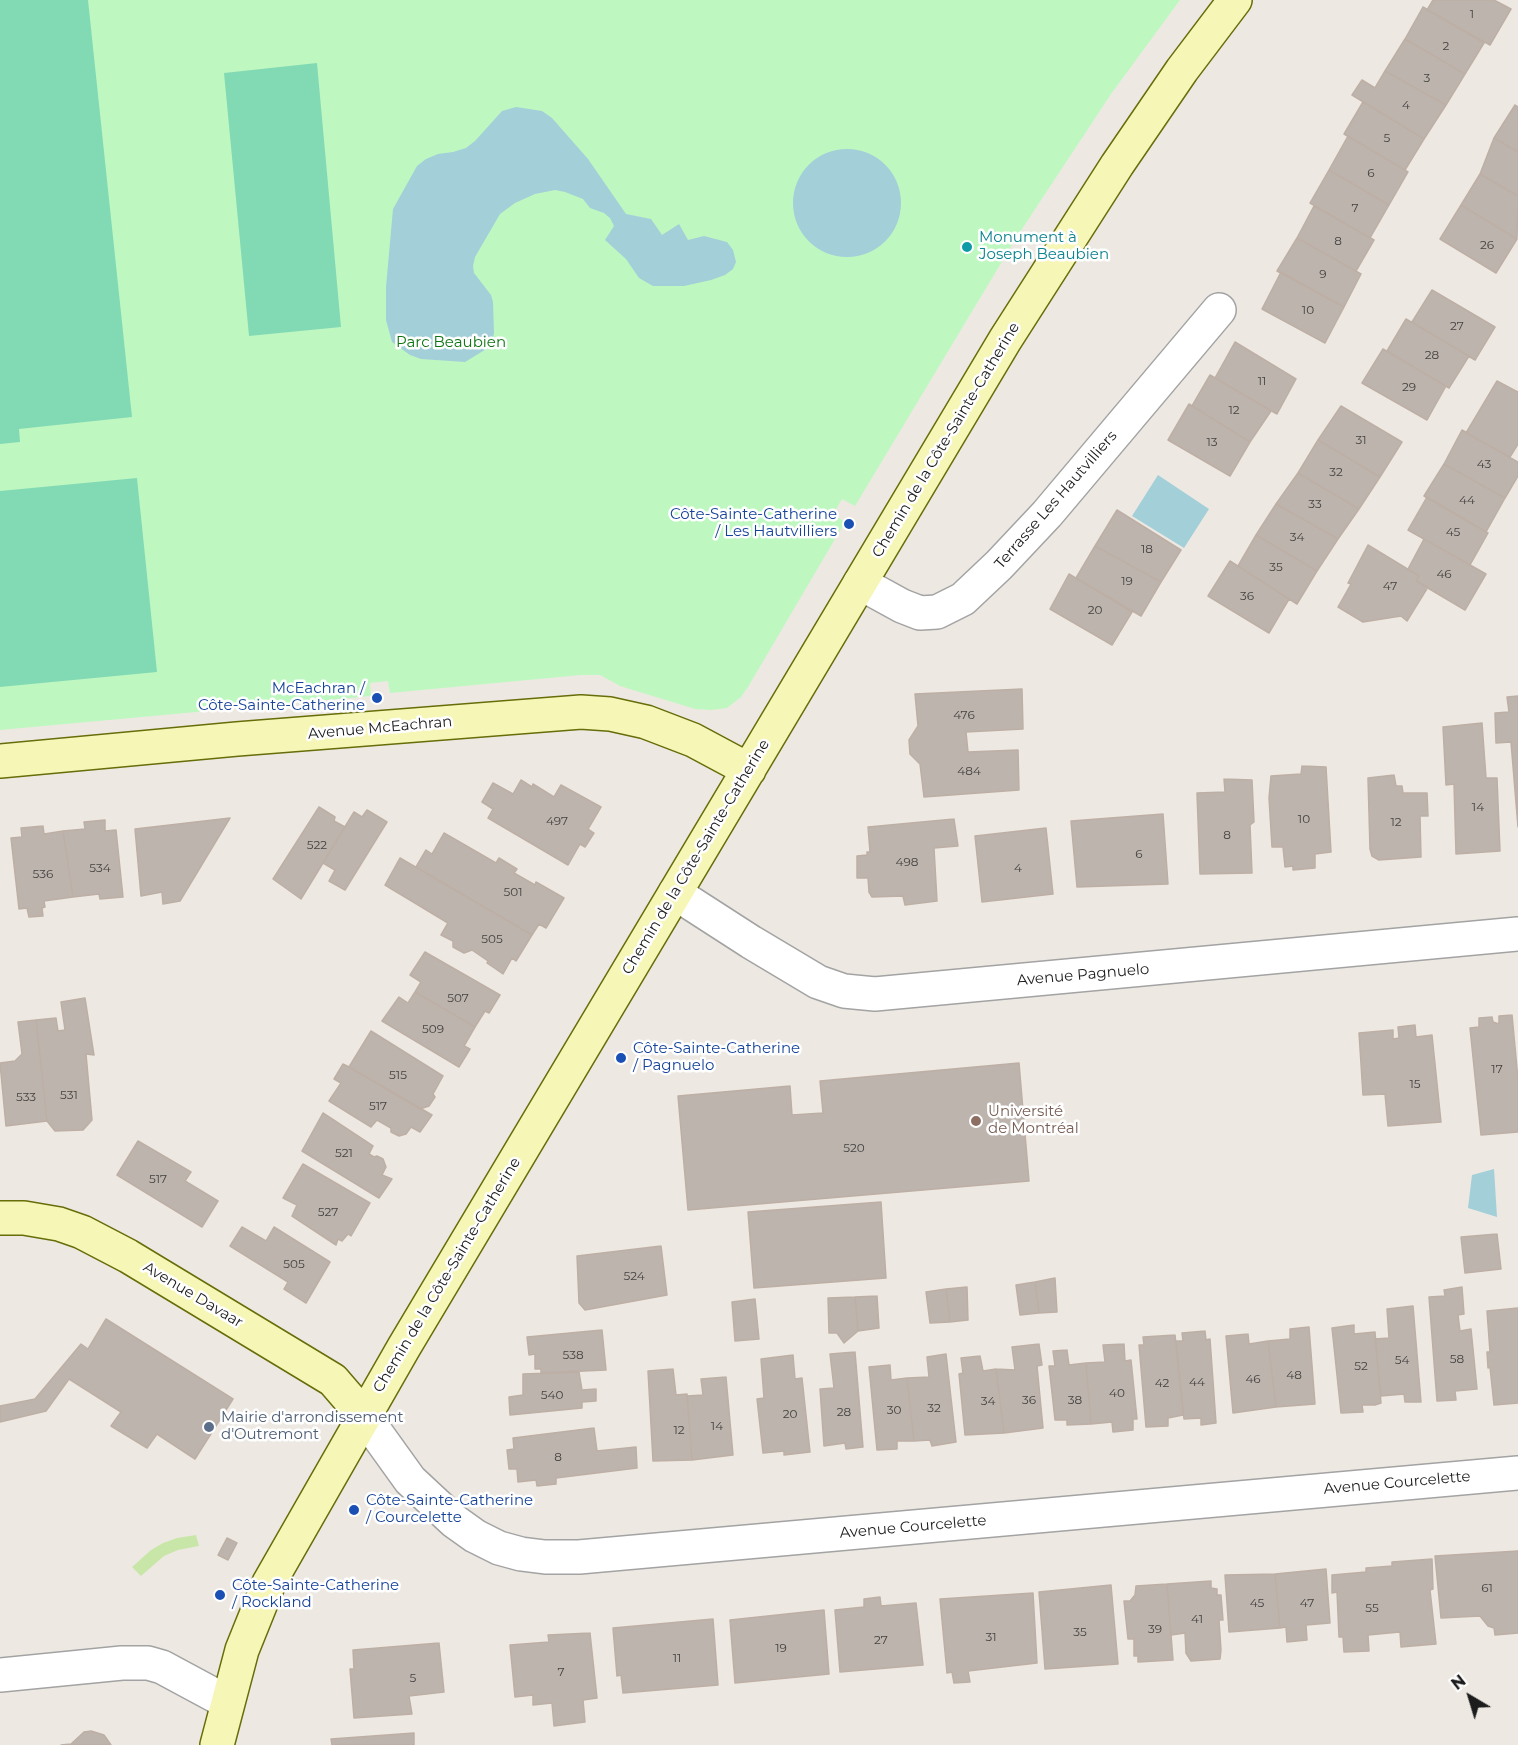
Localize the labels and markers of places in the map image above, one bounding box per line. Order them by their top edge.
place label: Monument à Joseph Beaubien [979,229,1109,264]
marker: Monument à Joseph Beaubien [960,240,974,254]
place label: Côte-Sainte-Catherine / Les Hautvilliers [670,506,837,541]
marker: Côte-Sainte-Catherine / Les Hautvilliers [842,517,856,531]
place label: McEachran / Côte-Sainte-Catherine [198,680,365,715]
marker: McEachran / Côte-Sainte-Catherine [370,691,384,705]
place label: Côte-Sainte-Catherine / Pagnuelo [633,1040,800,1075]
marker: Côte-Sainte-Catherine / Pagnuelo [614,1051,628,1065]
place label: Université de Montréal [988,1103,1079,1138]
marker: Université de Montréal [969,1114,983,1128]
place label: Mairie d'arrondissement d'Outremont [221,1409,404,1444]
marker: Mairie d'arrondissement d'Outremont [202,1420,216,1434]
place label: Côte-Sainte-Catherine / Courcelette [366,1492,533,1527]
marker: Côte-Sainte-Catherine / Courcelette [347,1503,361,1517]
place label: Côte-Sainte-Catherine / Rockland [232,1577,399,1612]
marker: Côte-Sainte-Catherine / Rockland [213,1588,227,1602]

